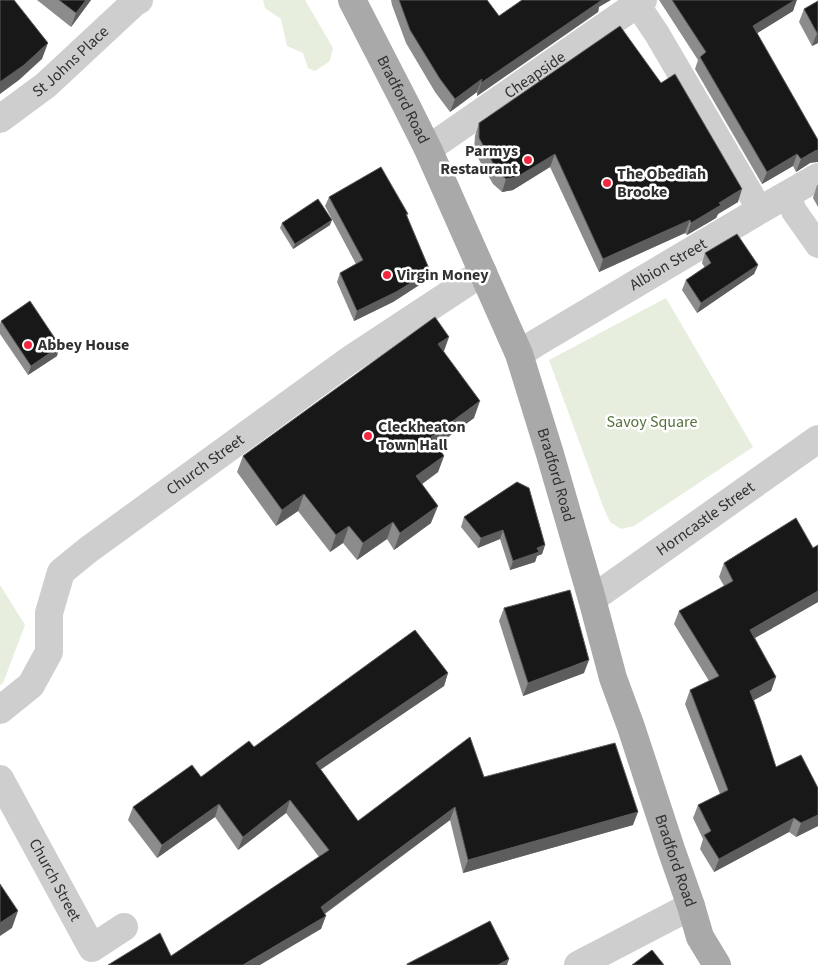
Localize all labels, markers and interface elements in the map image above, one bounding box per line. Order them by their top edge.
street label: St Johns Place [28,21,114,102]
street label: Cheapside [500,46,570,104]
street label: Bradford Road [371,52,435,148]
place label: Parmys Restaurant [440,140,518,180]
marker: Parmys Restaurant [522,154,534,166]
place label: The Obediah Brooke [617,163,706,203]
marker: The Obediah Brooke [601,177,613,189]
street label: Albion Street [625,233,711,296]
place label: Virgin Money [396,264,489,286]
marker: Virgin Money [381,269,393,281]
place label: Abbey House [37,334,129,356]
marker: Abbey House [22,339,34,351]
park label: Savoy Square [607,411,697,433]
place label: Cleckheaton Town Hall [378,416,466,456]
street label: Bradford Road [532,425,580,524]
street label: Church Street [162,429,249,500]
marker: Cleckheaton Town Hall [362,430,374,442]
street label: Horncastle Street [652,476,760,561]
street label: Bradford Road [649,811,702,910]
street label: Church Street [23,835,87,926]

